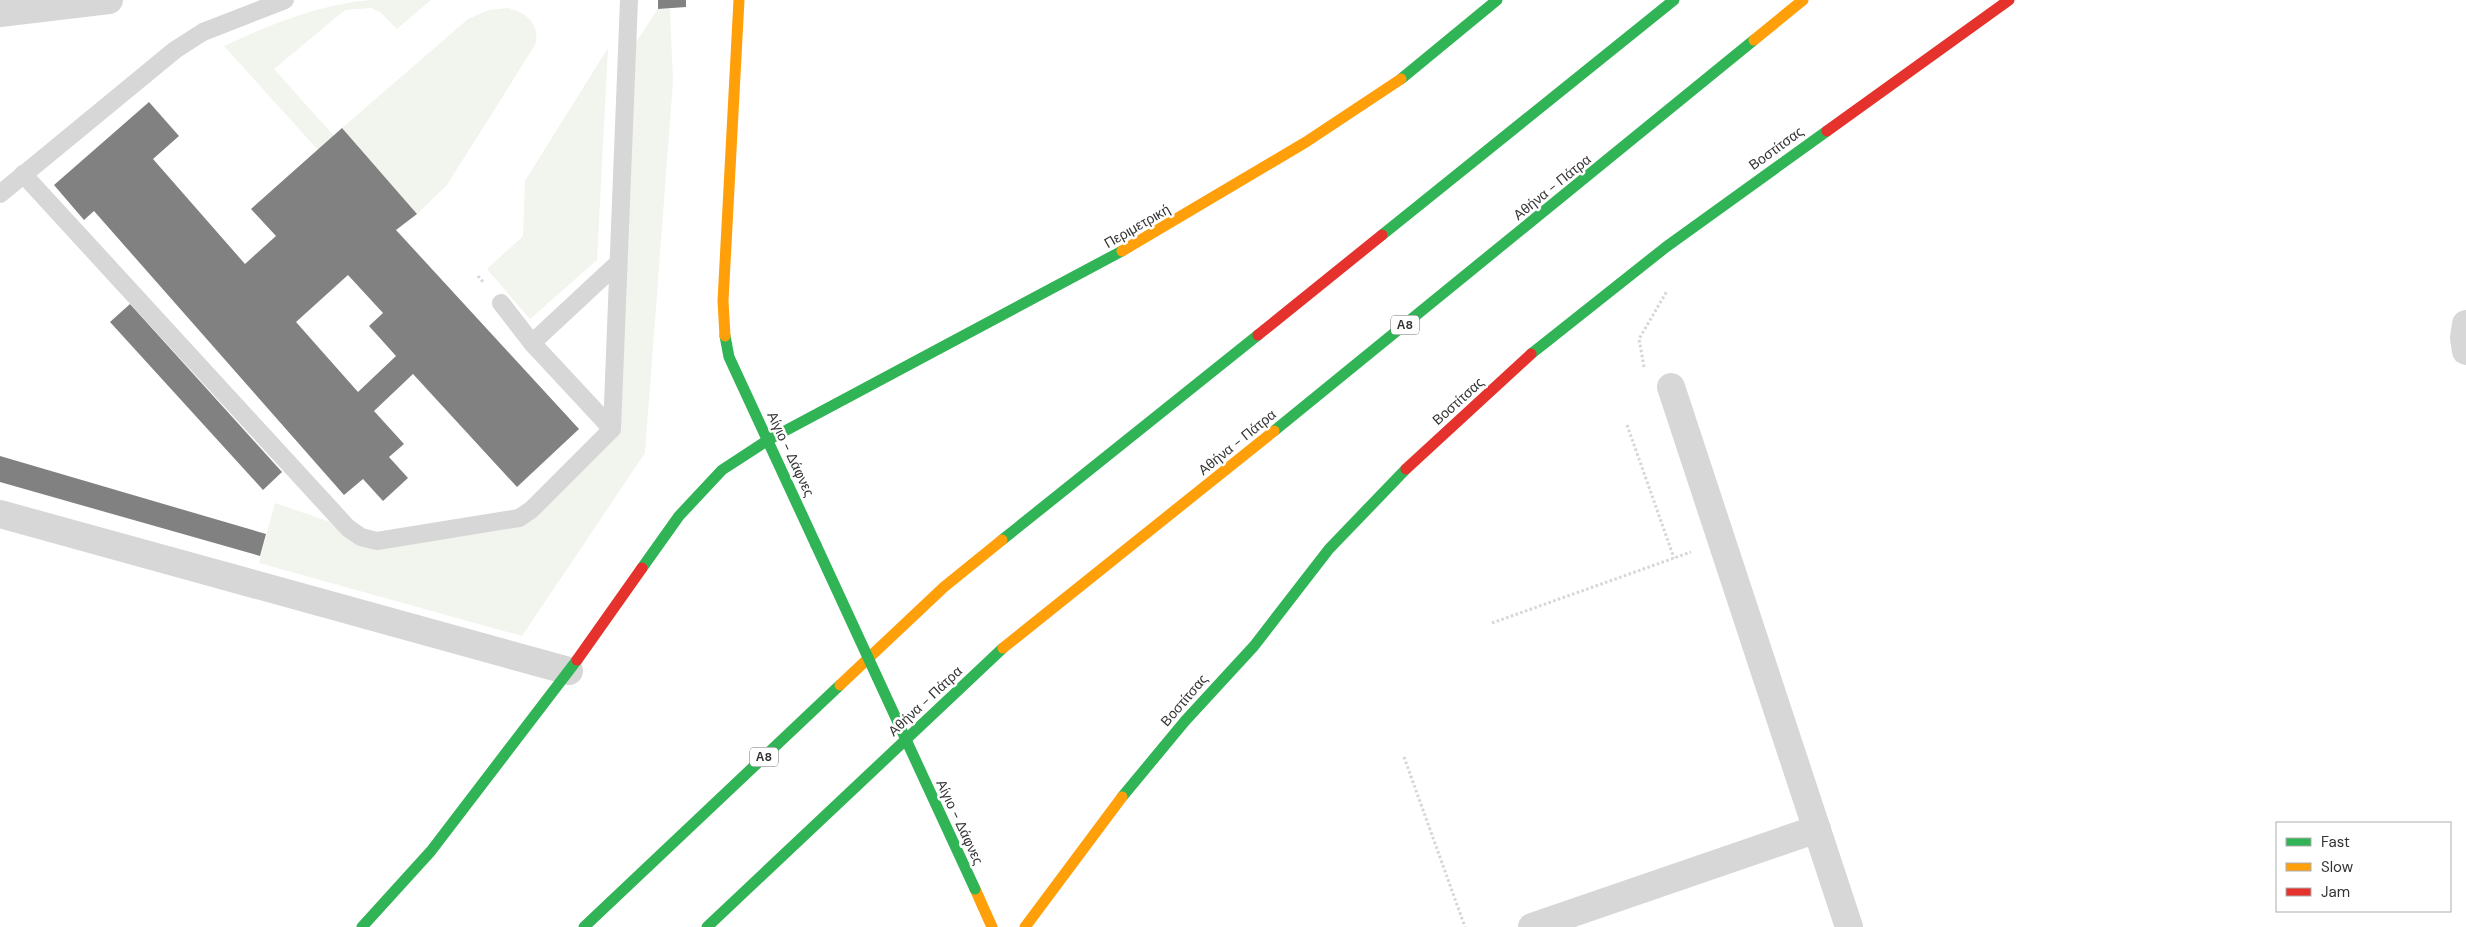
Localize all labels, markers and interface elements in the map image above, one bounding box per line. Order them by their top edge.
street label: Βοστίτσας [1745,122,1807,174]
street label: Αθήνα - Πάτρα [1509,150,1595,224]
street label: Περιμετρική [1101,200,1173,252]
road number: Α8 [1391,316,1419,334]
street label: Βοστίτσας [1428,373,1488,429]
street label: Αθήνα - Πάτρα [1194,405,1280,479]
street label: Αίγιο - Δάφνες [763,409,819,500]
street label: Αθήνα - Πάτρα [884,662,966,740]
street label: Βοστίτσας [1156,670,1212,730]
road number: Α8 [750,748,778,766]
street label: Αίγιο - Δάφνες [932,777,988,868]
legend [2276,822,2451,912]
text: Fast [2321,832,2350,852]
text: Slow [2321,857,2354,877]
text: Jam [2321,882,2350,902]

